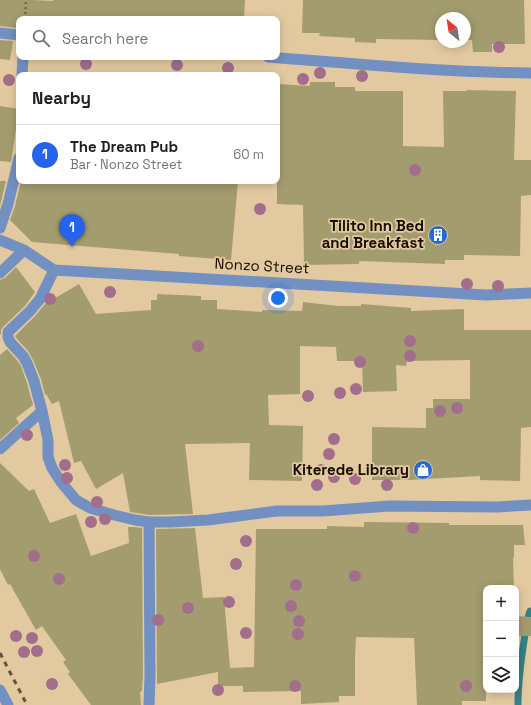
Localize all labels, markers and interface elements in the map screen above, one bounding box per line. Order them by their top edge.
north arrow [435,12,471,48]
search box [16,16,280,60]
icon: search [30,27,52,49]
text: Search here [62,29,148,48]
text: Nearby [32,87,91,109]
text: The Dream Pub [70,137,178,156]
text: 1 [42,146,48,163]
text: 60 m [233,146,264,163]
text: Bar · Nonzo Street [70,156,182,173]
pin: 1 [59,214,85,247]
place label: Tilito Inn Bed and Breakfast [322,216,424,252]
building icon: Tilito Inn Bed and Breakfast [427,224,449,246]
street label: Nonzo Street [214,254,310,277]
your location [268,288,288,308]
shop icon: Kiterede Library [412,459,434,481]
place label: Kiterede Library [293,460,409,479]
map controls [483,585,519,693]
button: + [483,585,519,621]
button: − [483,621,519,657]
button: layers [483,657,519,693]

